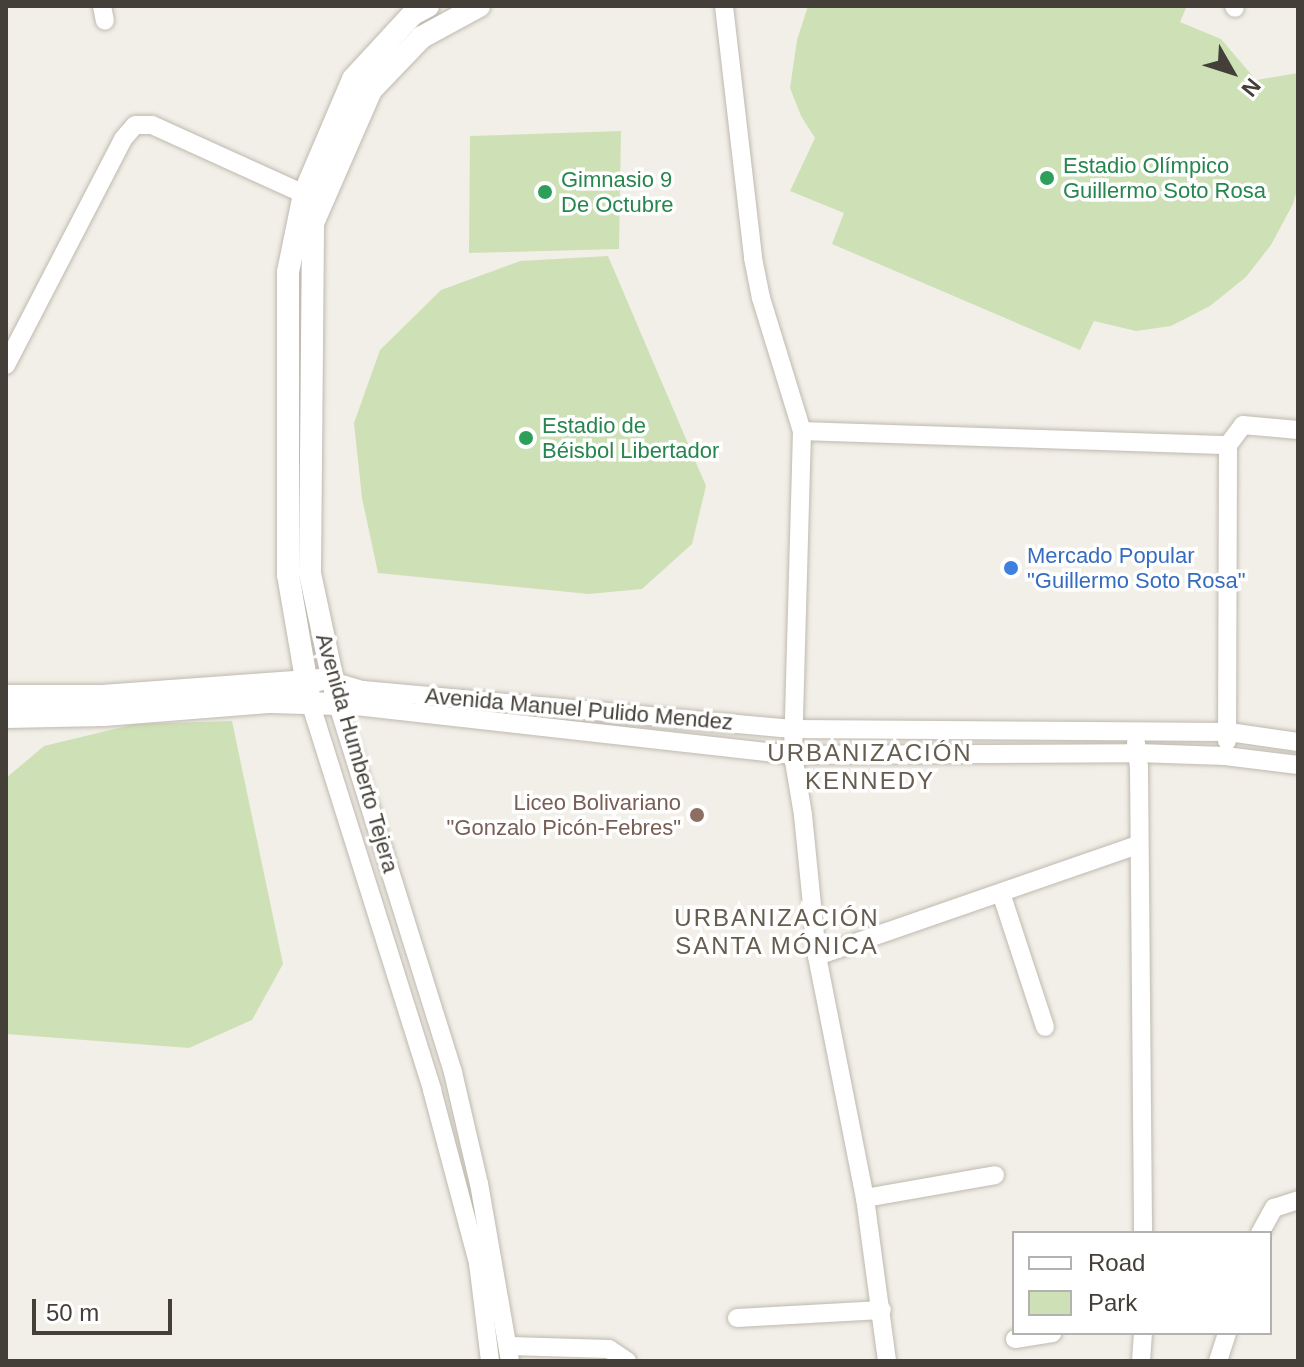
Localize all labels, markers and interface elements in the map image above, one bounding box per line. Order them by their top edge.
north arrow [1192,32,1272,112]
text: N [1236,73,1266,101]
place label: Estadio Olímpico Guillermo Soto Rosa [1063,152,1266,204]
place label: Gimnasio 9 De Octubre [561,166,673,218]
marker: Estadio Olímpico Guillermo Soto Rosa [1038,169,1056,187]
marker: Gimnasio 9 De Octubre [536,183,554,201]
place label: Estadio de Béisbol Libertador [542,412,719,464]
marker: Estadio de Béisbol Libertador [517,429,535,447]
place label: Mercado Popular "Guillermo Soto Rosa" [1027,542,1246,594]
marker: Mercado Popular "Guillermo Soto Rosa" [1002,559,1020,577]
street label: Avenida Humberto Tejera [310,630,404,876]
street label: Avenida Manuel Pulido Mendez [424,682,734,736]
district label: URBANIZACIÓN KENNEDY [767,739,973,795]
place label: Liceo Bolivariano "Gonzalo Picón-Febres" [446,789,681,840]
marker: Liceo Bolivariano "Gonzalo Picón-Febres" [688,806,706,824]
district label: URBANIZACIÓN SANTA MÓNICA [674,904,880,960]
legend [1012,1231,1272,1335]
text: Road [1088,1249,1145,1276]
scale bar [36,1283,176,1333]
text: Park [1088,1289,1137,1316]
text: 50 m [46,1299,99,1326]

